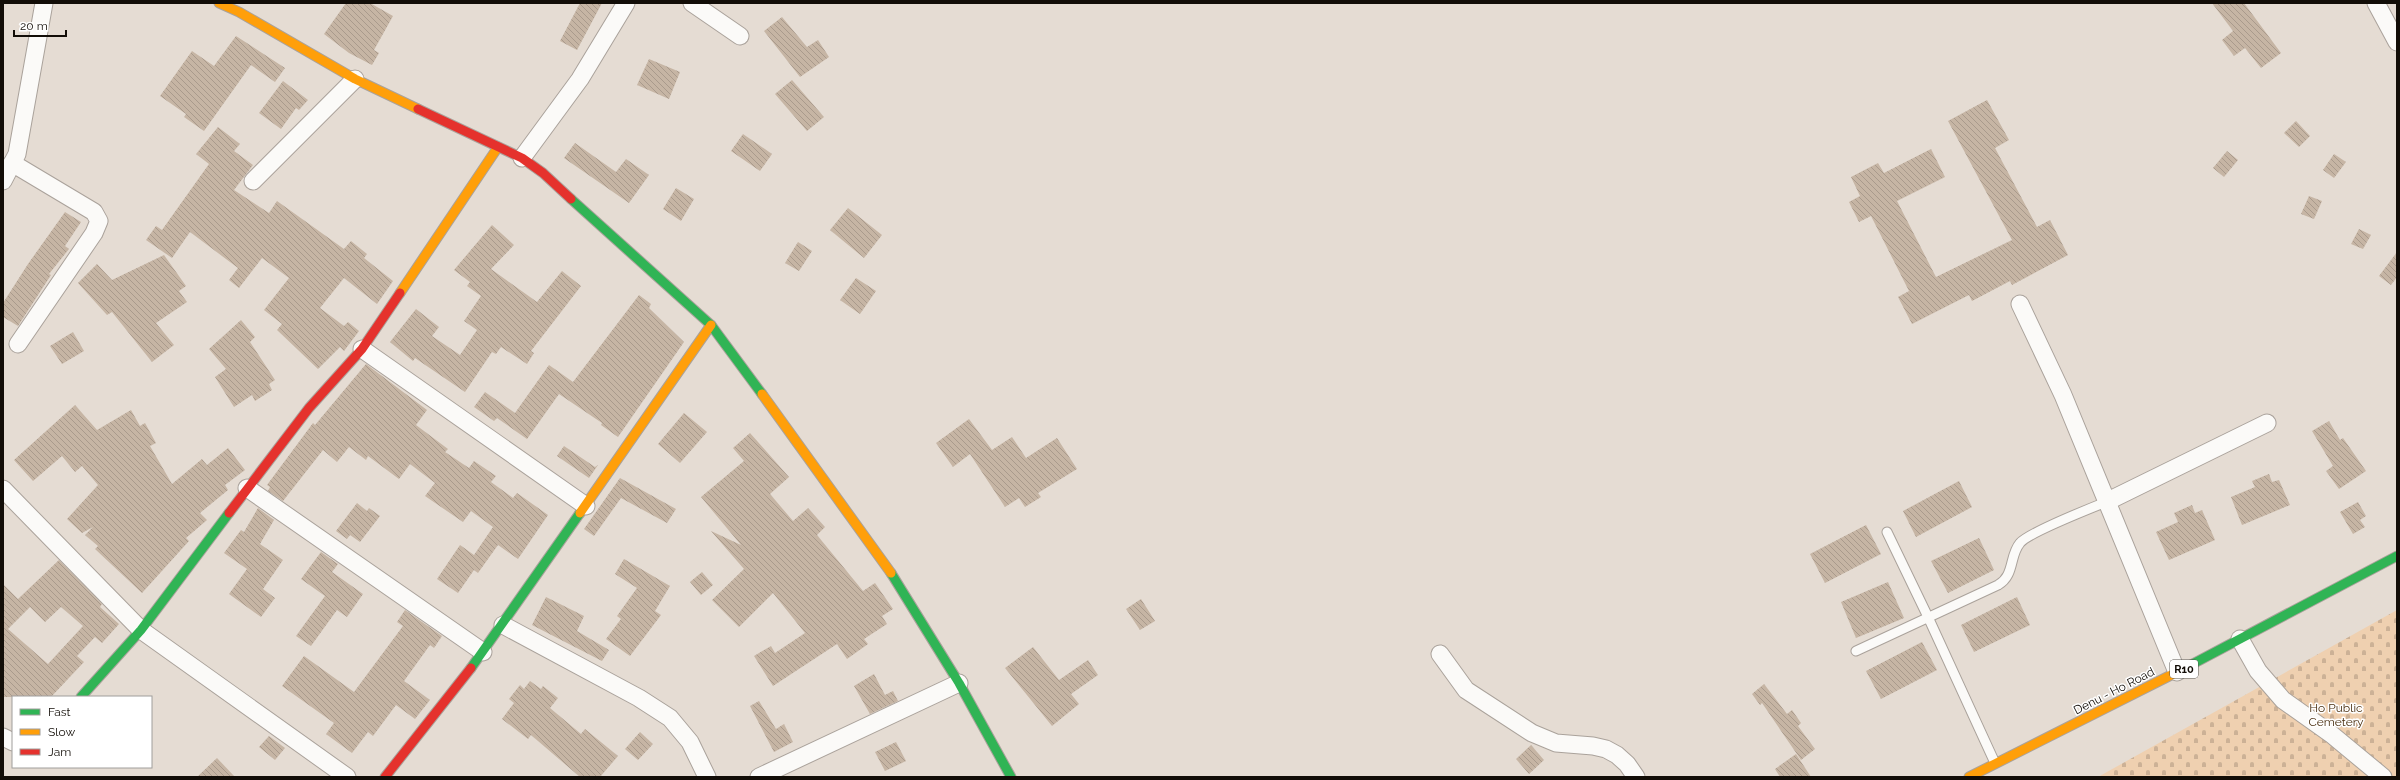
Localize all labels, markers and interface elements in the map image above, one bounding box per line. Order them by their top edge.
scale bar [14,12,66,38]
text: 20 m [20,19,48,33]
road number: R10 [2170,660,2198,678]
street label: Denu - Ho Road [2071,665,2157,717]
legend [12,696,152,768]
park label: Ho Public Cemetery [2309,701,2364,729]
text: Fast [48,705,71,719]
text: Slow [48,725,75,739]
text: Jam [48,745,71,759]

